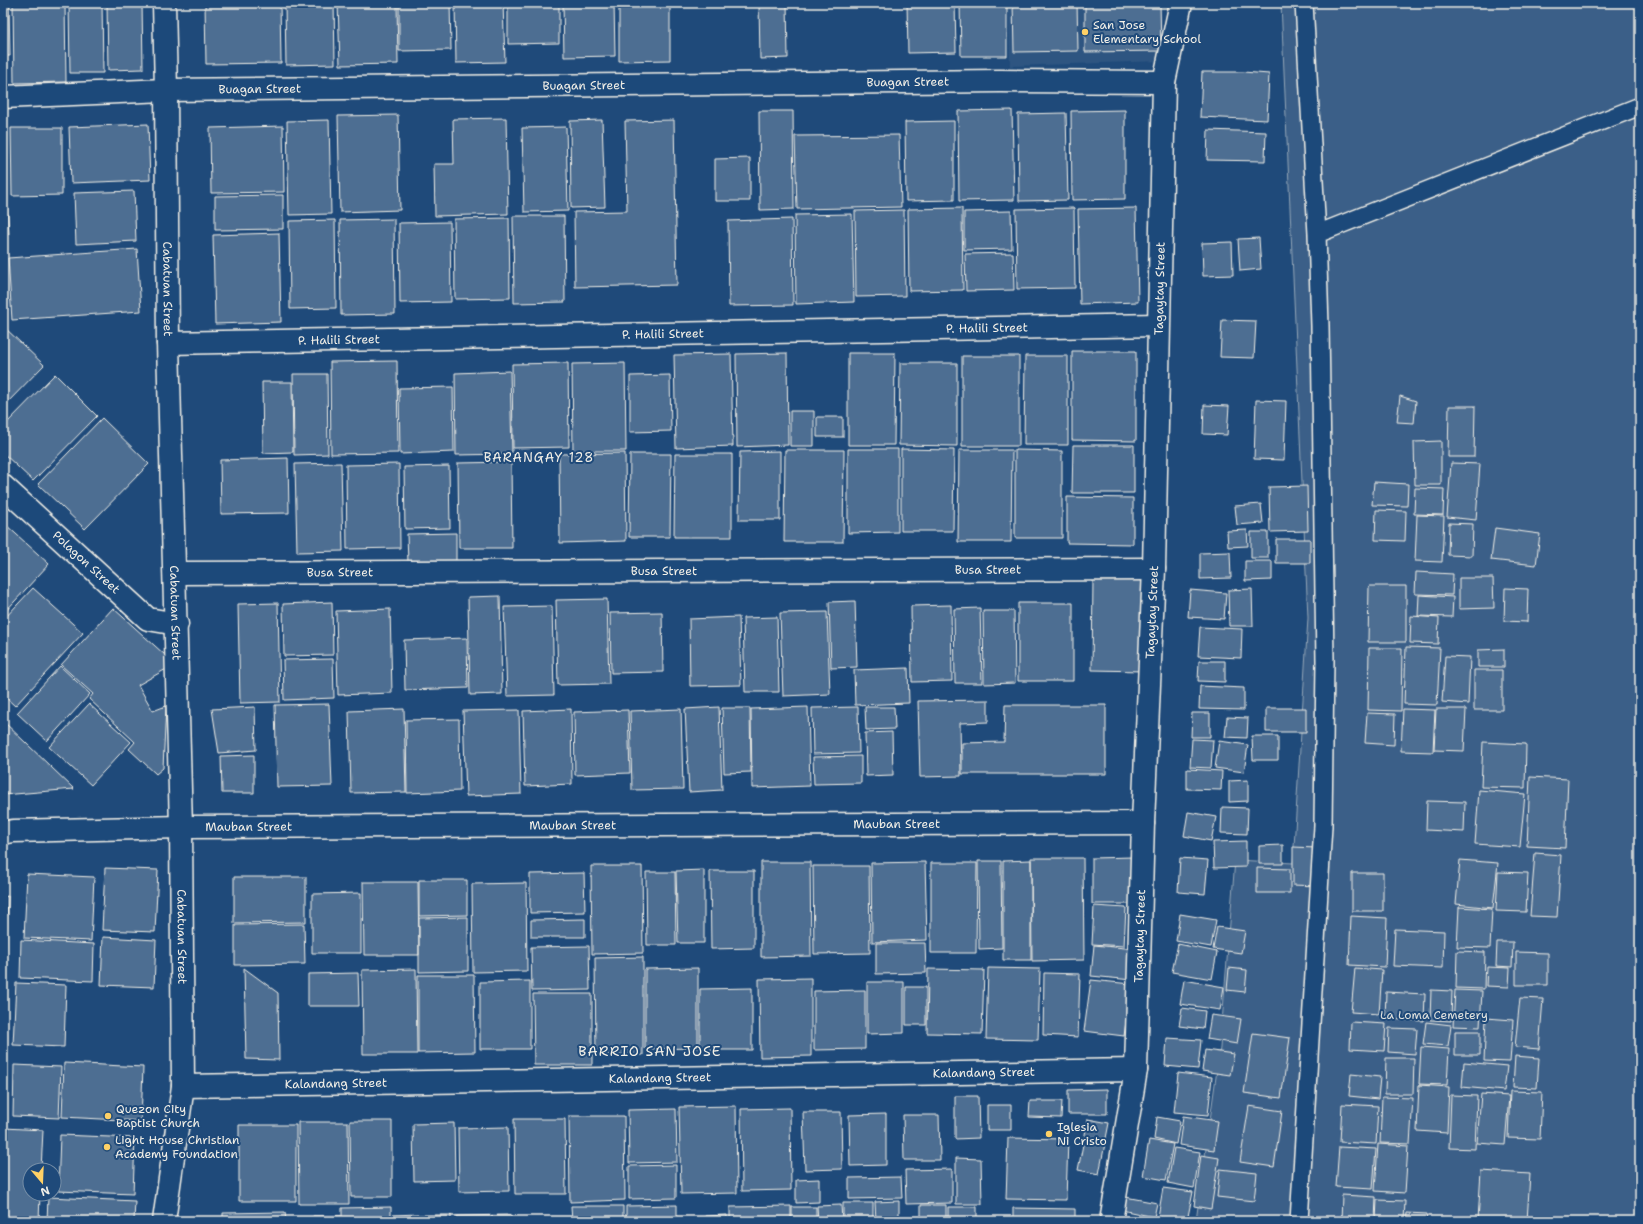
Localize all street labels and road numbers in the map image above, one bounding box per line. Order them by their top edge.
street label: Buagan Street [866,74,949,90]
street label: Buagan Street [542,77,625,94]
street label: Buagan Street [218,81,301,97]
street label: Cabatuan Street [159,241,176,337]
street label: Tagaytay Street [1151,242,1169,335]
street label: P. Halili Street [946,319,1028,337]
street label: P. Halili Street [622,325,704,343]
street label: P. Halili Street [298,331,380,349]
street label: Polagon Street [49,527,123,597]
street label: Busa Street [955,562,1021,578]
street label: Busa Street [631,563,697,579]
street label: Busa Street [307,564,373,580]
street label: Cabatuan Street [166,565,185,661]
street label: Tagaytay Street [1142,566,1162,659]
street label: Mauban Street [853,816,940,832]
street label: Mauban Street [529,817,616,834]
street label: Mauban Street [205,819,292,835]
street label: Cabatuan Street [173,889,190,984]
street label: Tagaytay Street [1130,889,1149,983]
street label: Kalandang Street [933,1064,1035,1081]
street label: Kalandang Street [609,1069,711,1087]
street label: Kalandang Street [285,1075,387,1092]

